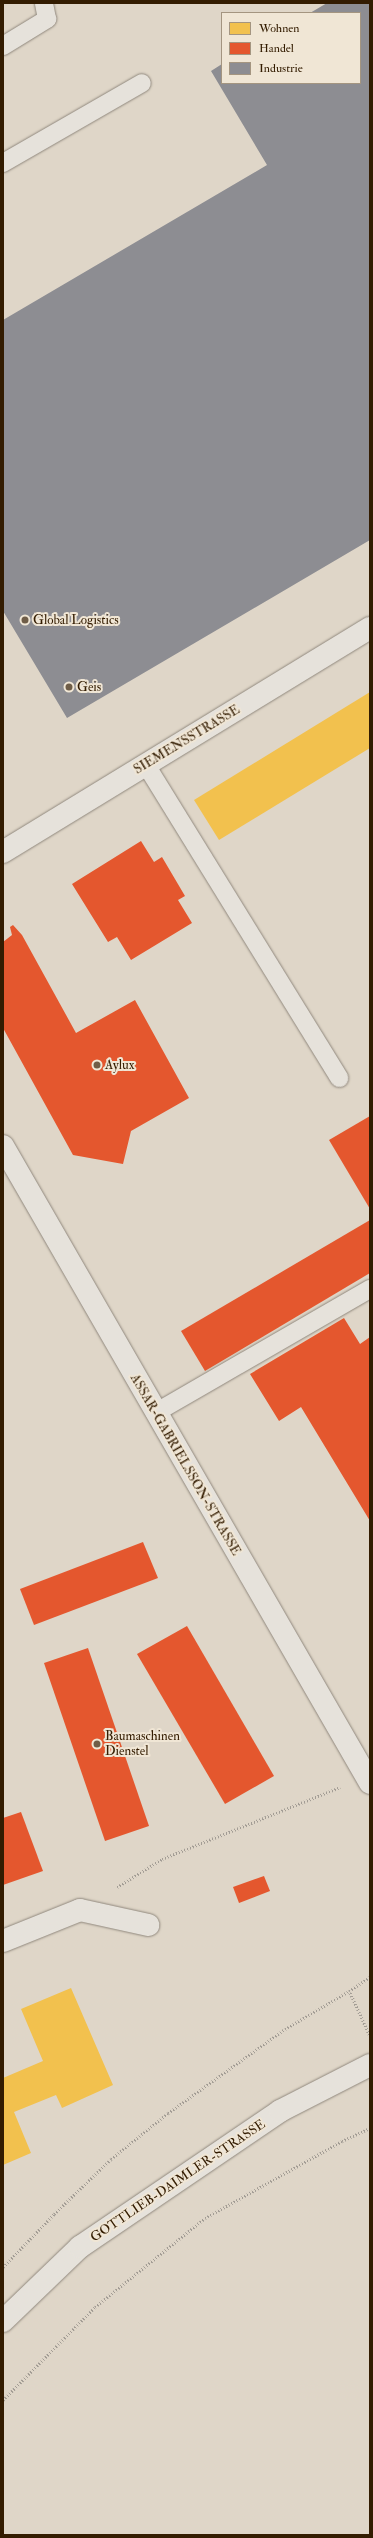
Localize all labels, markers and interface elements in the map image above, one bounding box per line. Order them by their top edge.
legend [221,12,361,84]
text: Wohnen [259,21,300,36]
text: Handel [259,41,294,56]
text: Industrie [259,61,303,76]
place label: Global Logistics [33,612,119,628]
marker: Global Logistics [20,615,30,625]
place label: Geis [77,679,101,695]
marker: Geis [64,682,74,692]
street label: SIEMENSSTRASSE [131,702,243,778]
place label: Aylux [105,1057,134,1073]
marker: Aylux [92,1060,102,1070]
street label: ASSAR-GABRIELSSON-STRASSE [126,1371,244,1559]
place label: Baumaschinen Dienstel [105,1729,180,1760]
marker: Baumaschinen Dienstel [92,1739,102,1749]
street label: GOTTLIEB-DAIMLER-STRASSE [88,2117,268,2245]

